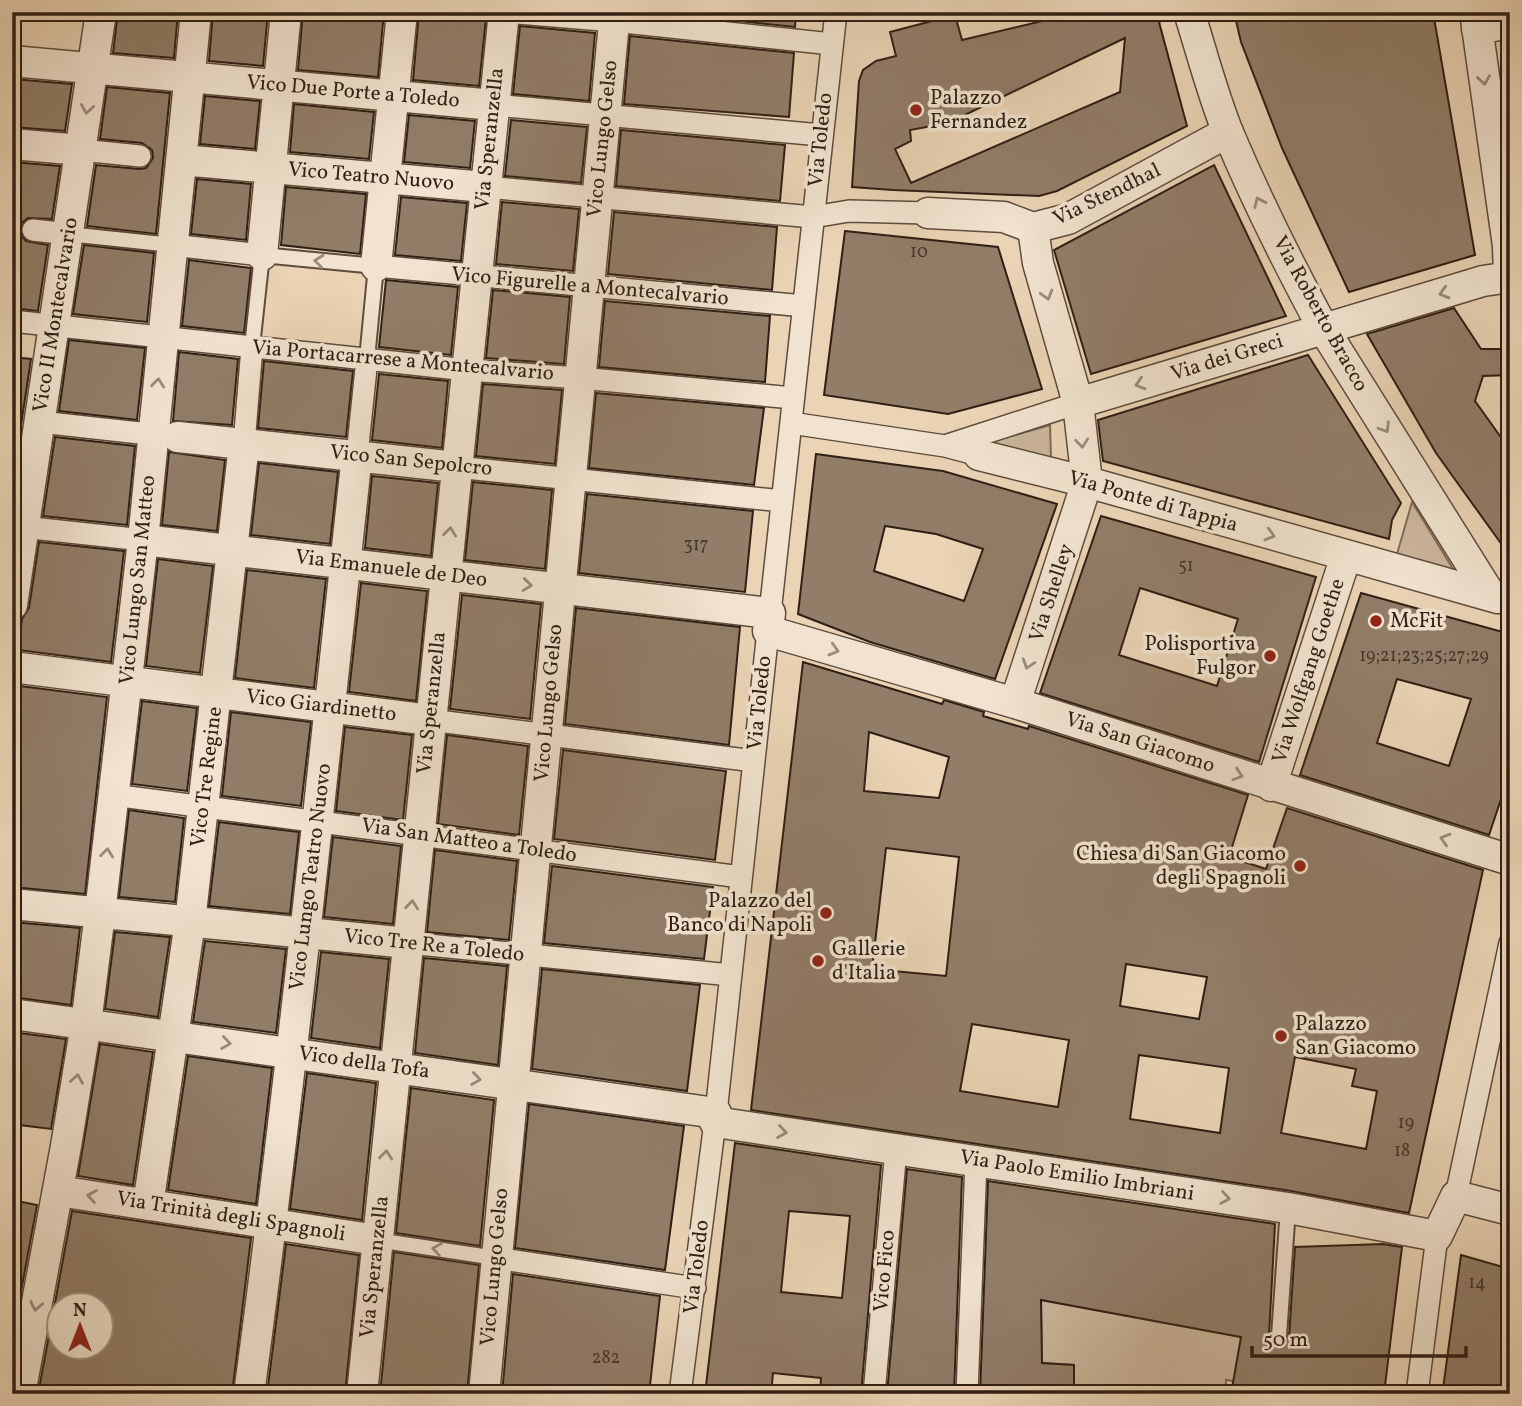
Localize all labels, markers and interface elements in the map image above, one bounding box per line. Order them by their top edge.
street label: Vico Lungo Gelso [580,59,626,219]
street label: Via Speranzella [468,66,512,212]
street label: Vico Due Porte a Toledo [245,68,461,116]
one-way arrow [1477,74,1492,86]
place label: Palazzo Fernandez [930,84,1027,137]
street label: Via Toledo [802,91,840,189]
marker: Palazzo Fernandez [908,102,924,118]
one-way arrow [80,103,95,115]
street label: Vico Teatro Nuovo [287,155,455,199]
street label: Via Stendhal [1048,156,1166,234]
one-way arrow [1253,197,1267,209]
street label: Vico II Montecalvario [26,215,86,415]
street label: Via Roberto Bracco [1265,231,1375,397]
house number: 10 [910,240,928,265]
one-way arrow [313,253,325,268]
street label: Vico Figurelle a Montecalvario [450,260,730,314]
one-way arrow [1438,284,1450,299]
one-way arrow [1039,289,1054,301]
street label: Via dei Greci [1167,327,1287,389]
street label: Via Portacarrese a Montecalvario [251,333,555,389]
one-way arrow [1135,375,1147,390]
one-way arrow [150,378,165,389]
one-way arrow [1376,420,1389,433]
one-way arrow [1075,437,1090,448]
street label: Vico San Sepolcro [328,438,494,484]
street label: Via Ponte di Tappia [1065,464,1241,540]
street label: Vico Lungo San Matteo [113,474,163,686]
one-way arrow [442,526,457,537]
one-way arrow [1264,527,1276,541]
house number: 317 [684,533,708,558]
street label: Via Shelley [1022,539,1082,646]
street label: Via Emanuele de Deo [293,543,489,595]
house number: 51 [1178,554,1194,579]
street label: Via Wolfgang Goethe [1265,575,1353,767]
one-way arrow [522,577,533,592]
place label: McFit [1390,607,1443,636]
marker: McFit [1368,613,1384,629]
street label: Vico Lungo Gelso [528,623,570,783]
street label: Via Speranzella [410,630,454,776]
place label: Polisportiva Fulgor [1144,630,1256,683]
one-way arrow [827,642,839,656]
house number: 19;21;23;25;27;29 [1359,644,1489,669]
marker: Polisportiva Fulgor [1262,648,1278,664]
street label: Via Toledo [741,654,779,752]
one-way arrow [1022,657,1037,669]
street label: Vico Giardinetto [244,682,398,730]
street label: Vico Tre Regine [184,705,230,849]
street label: Via San Giacomo [1062,705,1218,781]
street label: Vico Lungo Teatro Nuovo [283,762,339,992]
one-way arrow [1232,767,1244,781]
street label: Via San Matteo a Toledo [359,812,579,870]
one-way arrow [1439,833,1452,847]
place label: Chiesa di San Giacomo degli Spagnoli [1076,840,1286,893]
one-way arrow [99,847,114,859]
marker: Chiesa di San Giacomo degli Spagnoli [1292,858,1308,874]
place label: Palazzo del Banco di Napoli [667,887,812,940]
one-way arrow [404,899,419,910]
marker: Palazzo del Banco di Napoli [818,905,834,921]
street label: Vico Tre Re a Toledo [342,922,526,970]
place label: Gallerie d'Italia [832,935,905,988]
marker: Gallerie d'Italia [810,953,826,969]
place label: Palazzo San Giacomo [1295,1010,1416,1063]
marker: Palazzo San Giacomo [1273,1028,1289,1044]
one-way arrow [220,1036,232,1051]
street label: Vico della Tofa [296,1039,432,1087]
one-way arrow [470,1071,482,1086]
one-way arrow [69,1073,84,1084]
house number: 19 [1398,1111,1414,1136]
one-way arrow [777,1124,788,1139]
house number: 18 [1394,1139,1410,1164]
street label: Via Paolo Emilio Imbriani [958,1143,1196,1209]
one-way arrow [378,1149,393,1160]
street label: Via Trinità degli Spagnoli [114,1185,348,1249]
street label: Vico Lungo Gelso [474,1187,516,1347]
one-way arrow [86,1189,98,1204]
one-way arrow [1220,1190,1231,1205]
street label: Via Speranzella [353,1194,397,1340]
street label: Via Toledo [677,1218,717,1316]
street label: Vico Fico [867,1229,903,1313]
one-way arrow [431,1241,443,1256]
house number: 14 [1468,1271,1486,1296]
north arrow [46,1290,116,1360]
text: N [73,1298,87,1324]
one-way arrow [29,1300,44,1312]
scale bar [1252,1315,1466,1359]
text: 50 m [1263,1326,1308,1355]
house number: 282 [592,1346,620,1371]

